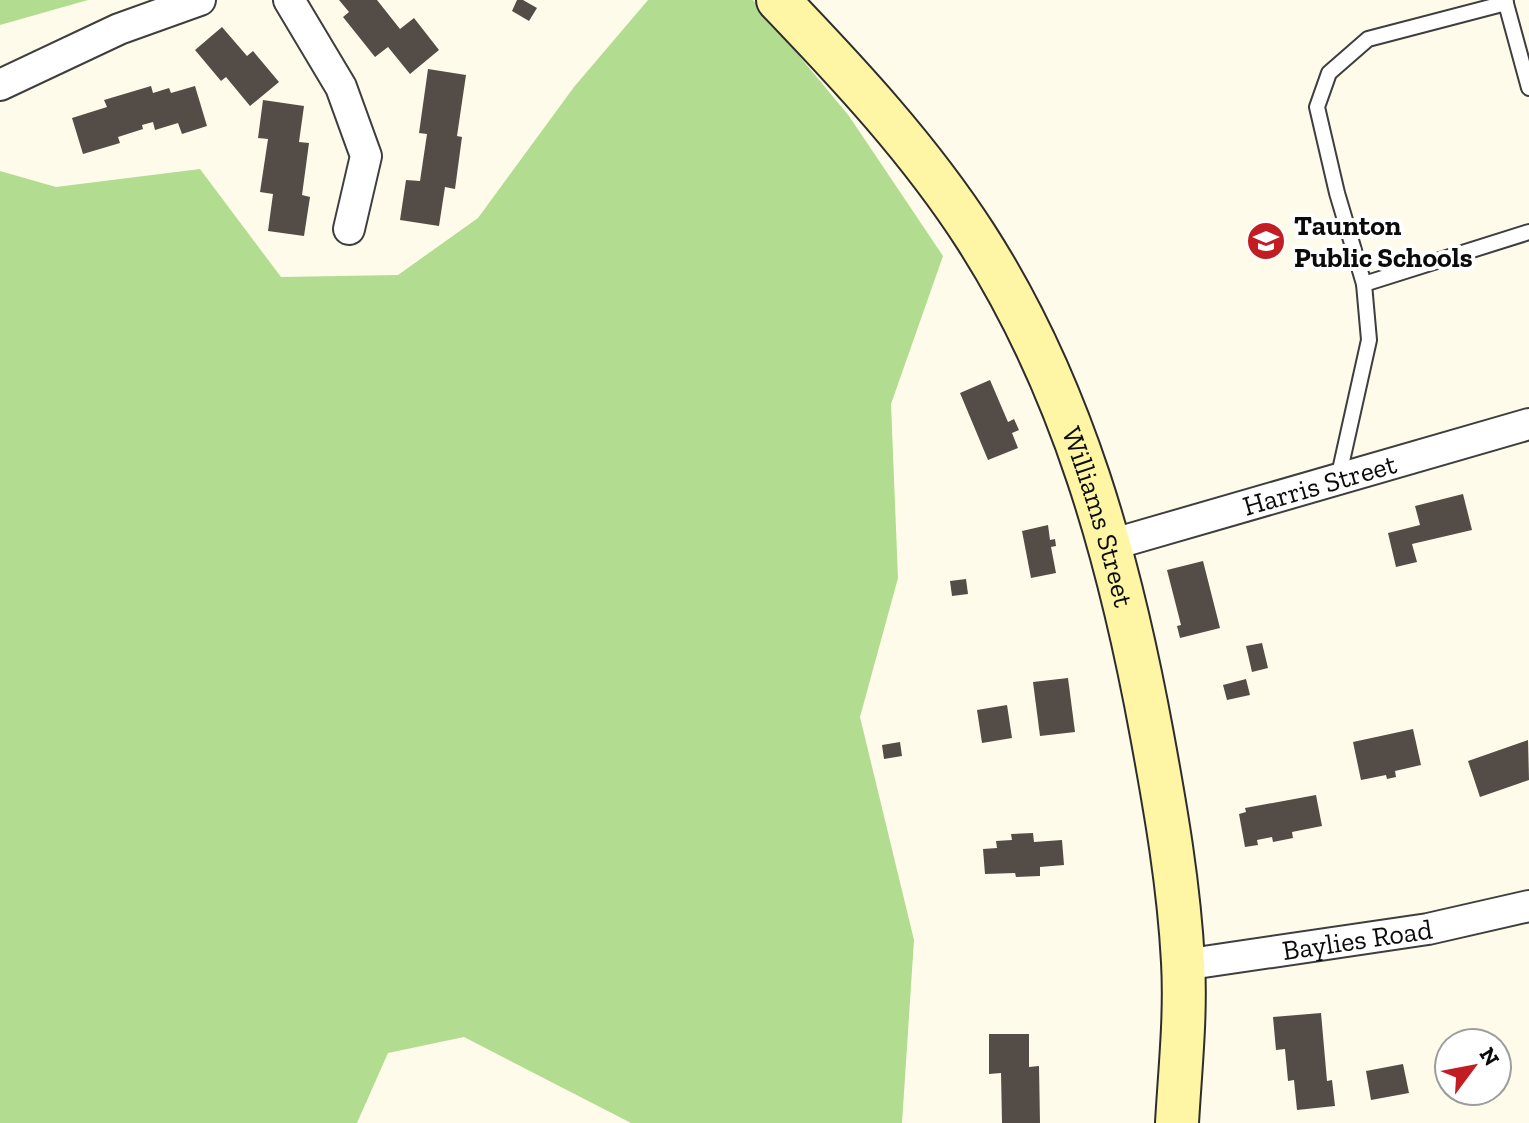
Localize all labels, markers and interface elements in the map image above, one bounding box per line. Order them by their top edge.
place label: Taunton Public Schools [1294,209,1473,274]
school or university icon: Taunton Public Schools [1245,220,1287,262]
street label: Williams Street [1055,422,1141,611]
street label: Harris Street [1239,447,1401,522]
street label: Baylies Road [1280,912,1434,967]
north arrow [1433,1027,1513,1107]
text: N [1474,1042,1506,1071]

